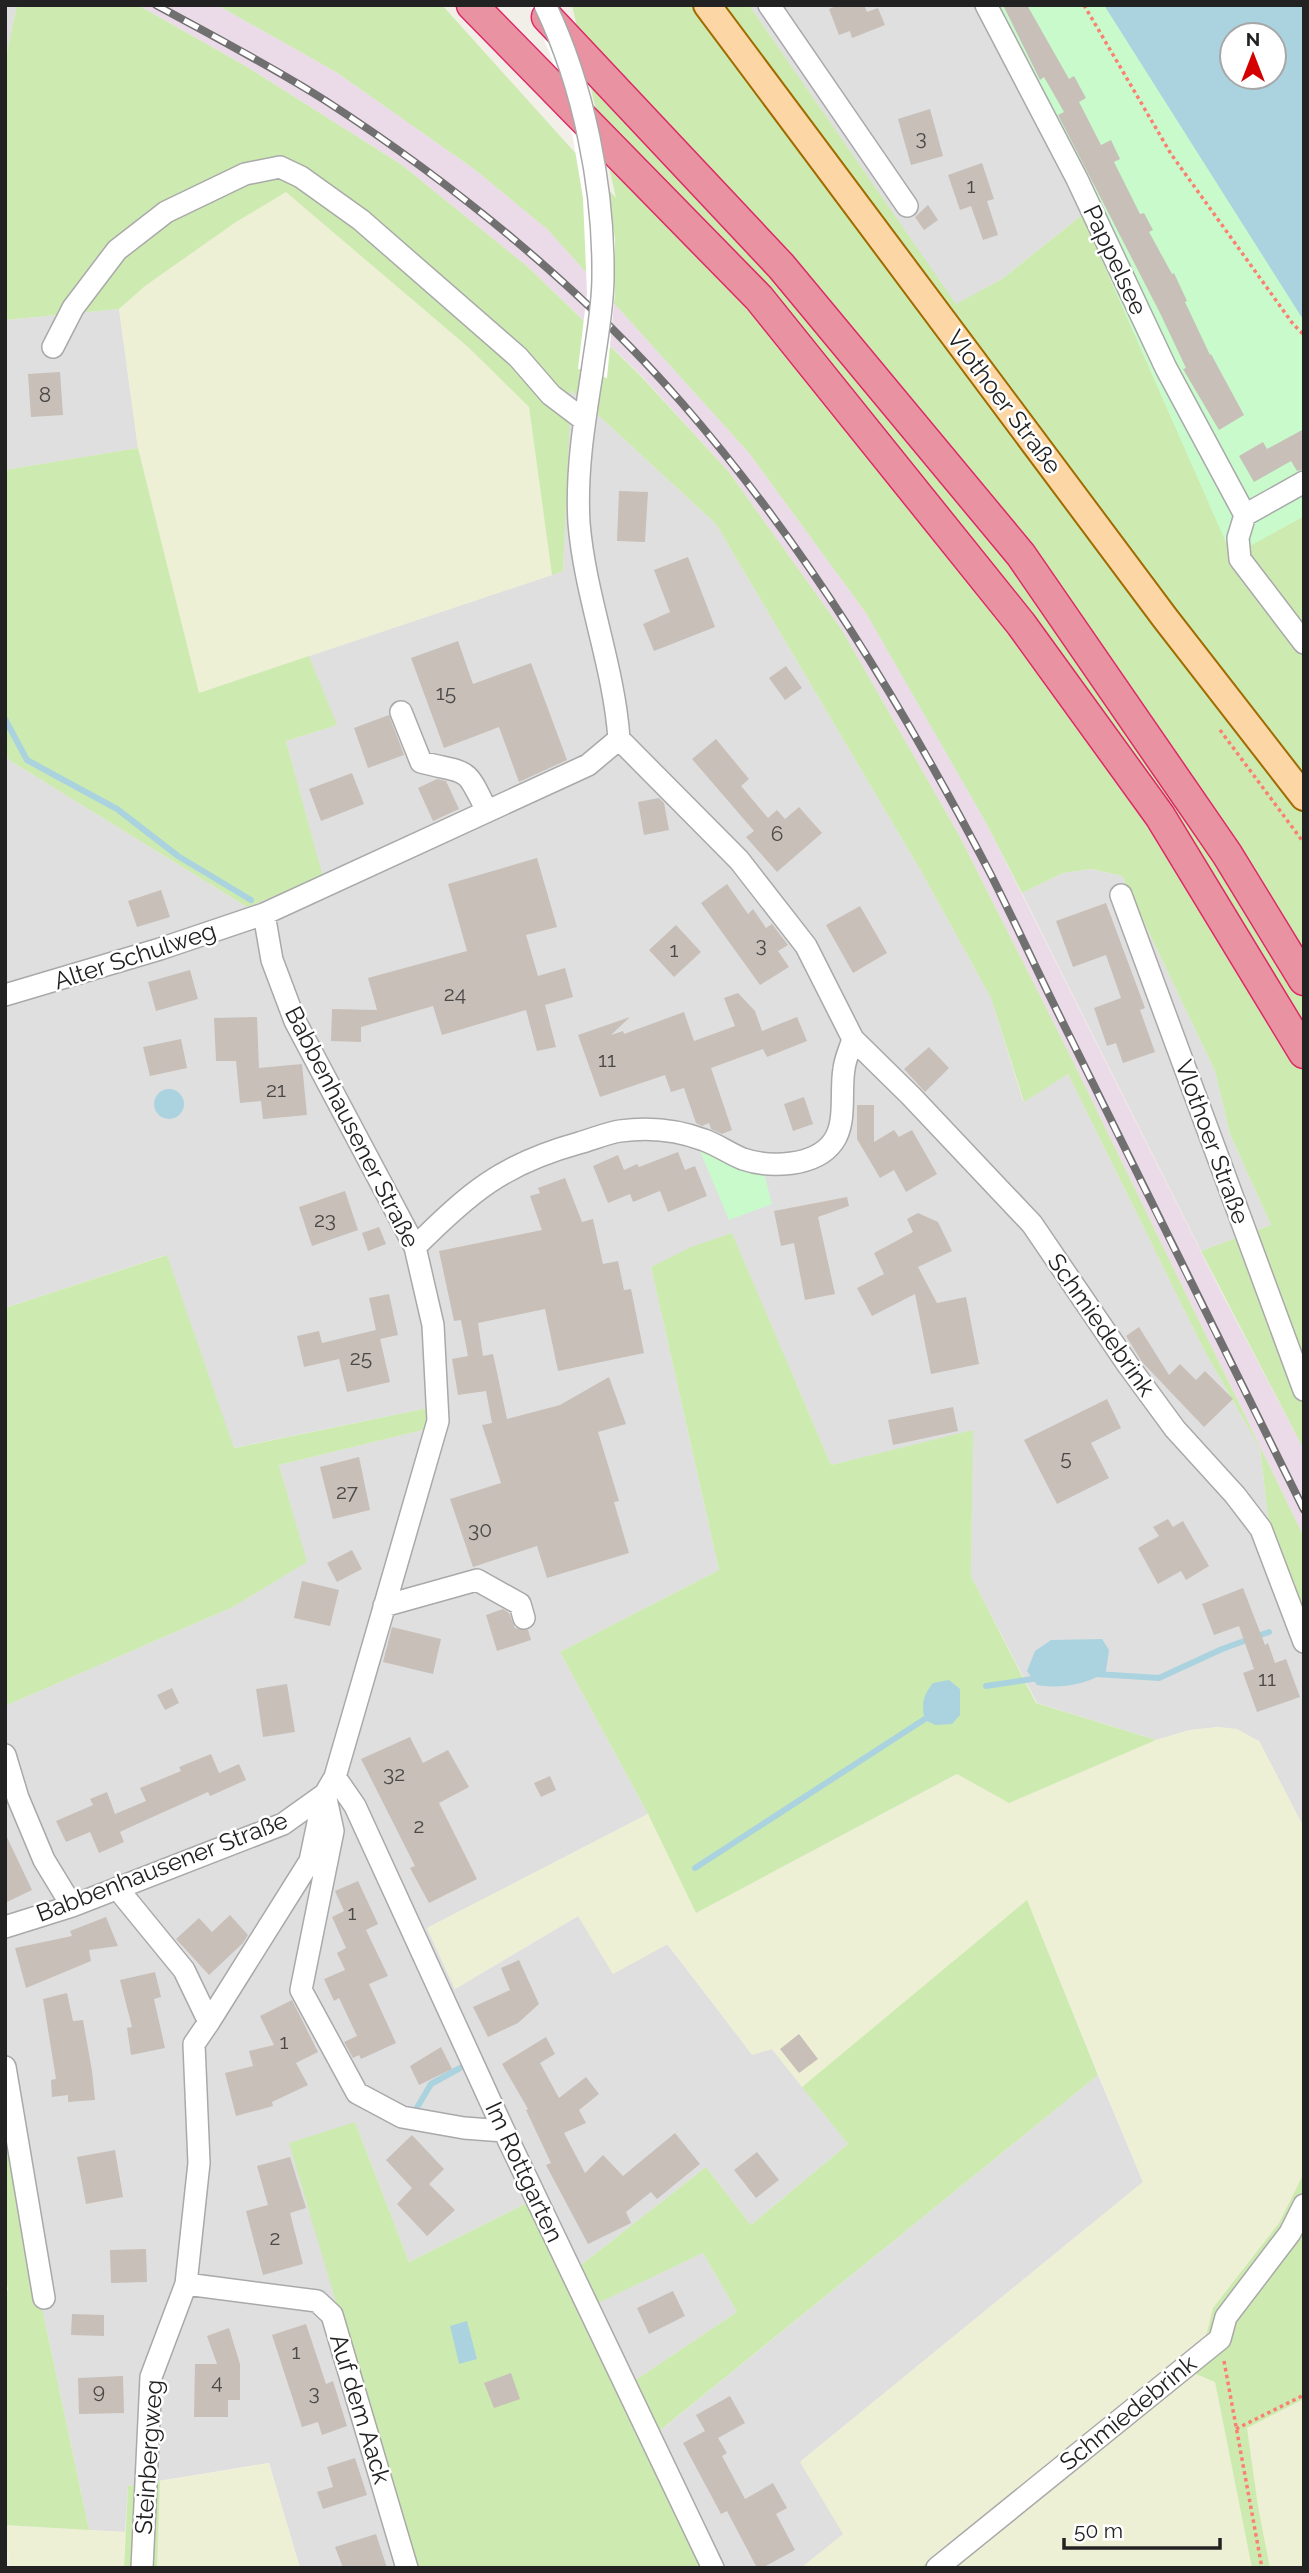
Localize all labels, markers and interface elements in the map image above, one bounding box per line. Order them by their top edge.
north arrow [1218,21,1288,91]
text: N [1246,28,1260,50]
house number: 3 [915,125,927,150]
house number: 1 [967,173,976,198]
street label: Pappelsee [1077,200,1154,319]
street label: Vlothoer Straße [941,324,1068,479]
house number: 8 [39,382,51,407]
house number: 15 [436,680,456,705]
house number: 6 [771,821,783,846]
street label: Alter Schulweg [50,916,220,995]
house number: 3 [755,932,767,957]
house number: 1 [670,937,679,962]
house number: 24 [444,981,466,1006]
street label: Babbenhausener Straße [279,1001,426,1252]
house number: 11 [598,1047,616,1072]
street label: Vlothoer Straße [1169,1056,1256,1228]
house number: 21 [266,1077,286,1102]
house number: 23 [314,1207,336,1232]
street label: Schmiedebrink [1042,1248,1161,1402]
house number: 25 [350,1345,372,1370]
house number: 5 [1060,1445,1072,1470]
house number: 27 [336,1479,359,1504]
house number: 30 [468,1517,492,1542]
house number: 11 [1258,1666,1276,1691]
house number: 32 [383,1761,405,1786]
street label: Babbenhausener Straße [32,1805,292,1928]
house number: 2 [414,1813,424,1838]
house number: 1 [348,1900,357,1925]
house number: 1 [280,2029,289,2054]
street label: Im Rottgarten [479,2097,570,2247]
house number: 2 [270,2225,280,2250]
street label: Auf dem Aack [324,2330,397,2488]
house number: 1 [292,2339,301,2364]
street label: Schmiedebrink [1054,2349,1202,2477]
house number: 4 [211,2369,223,2394]
house number: 9 [93,2378,105,2403]
street label: Steinbergweg [129,2378,168,2535]
house number: 3 [308,2380,320,2405]
scale bar [1064,2506,1220,2550]
text: 50 m [1074,2518,1123,2543]

